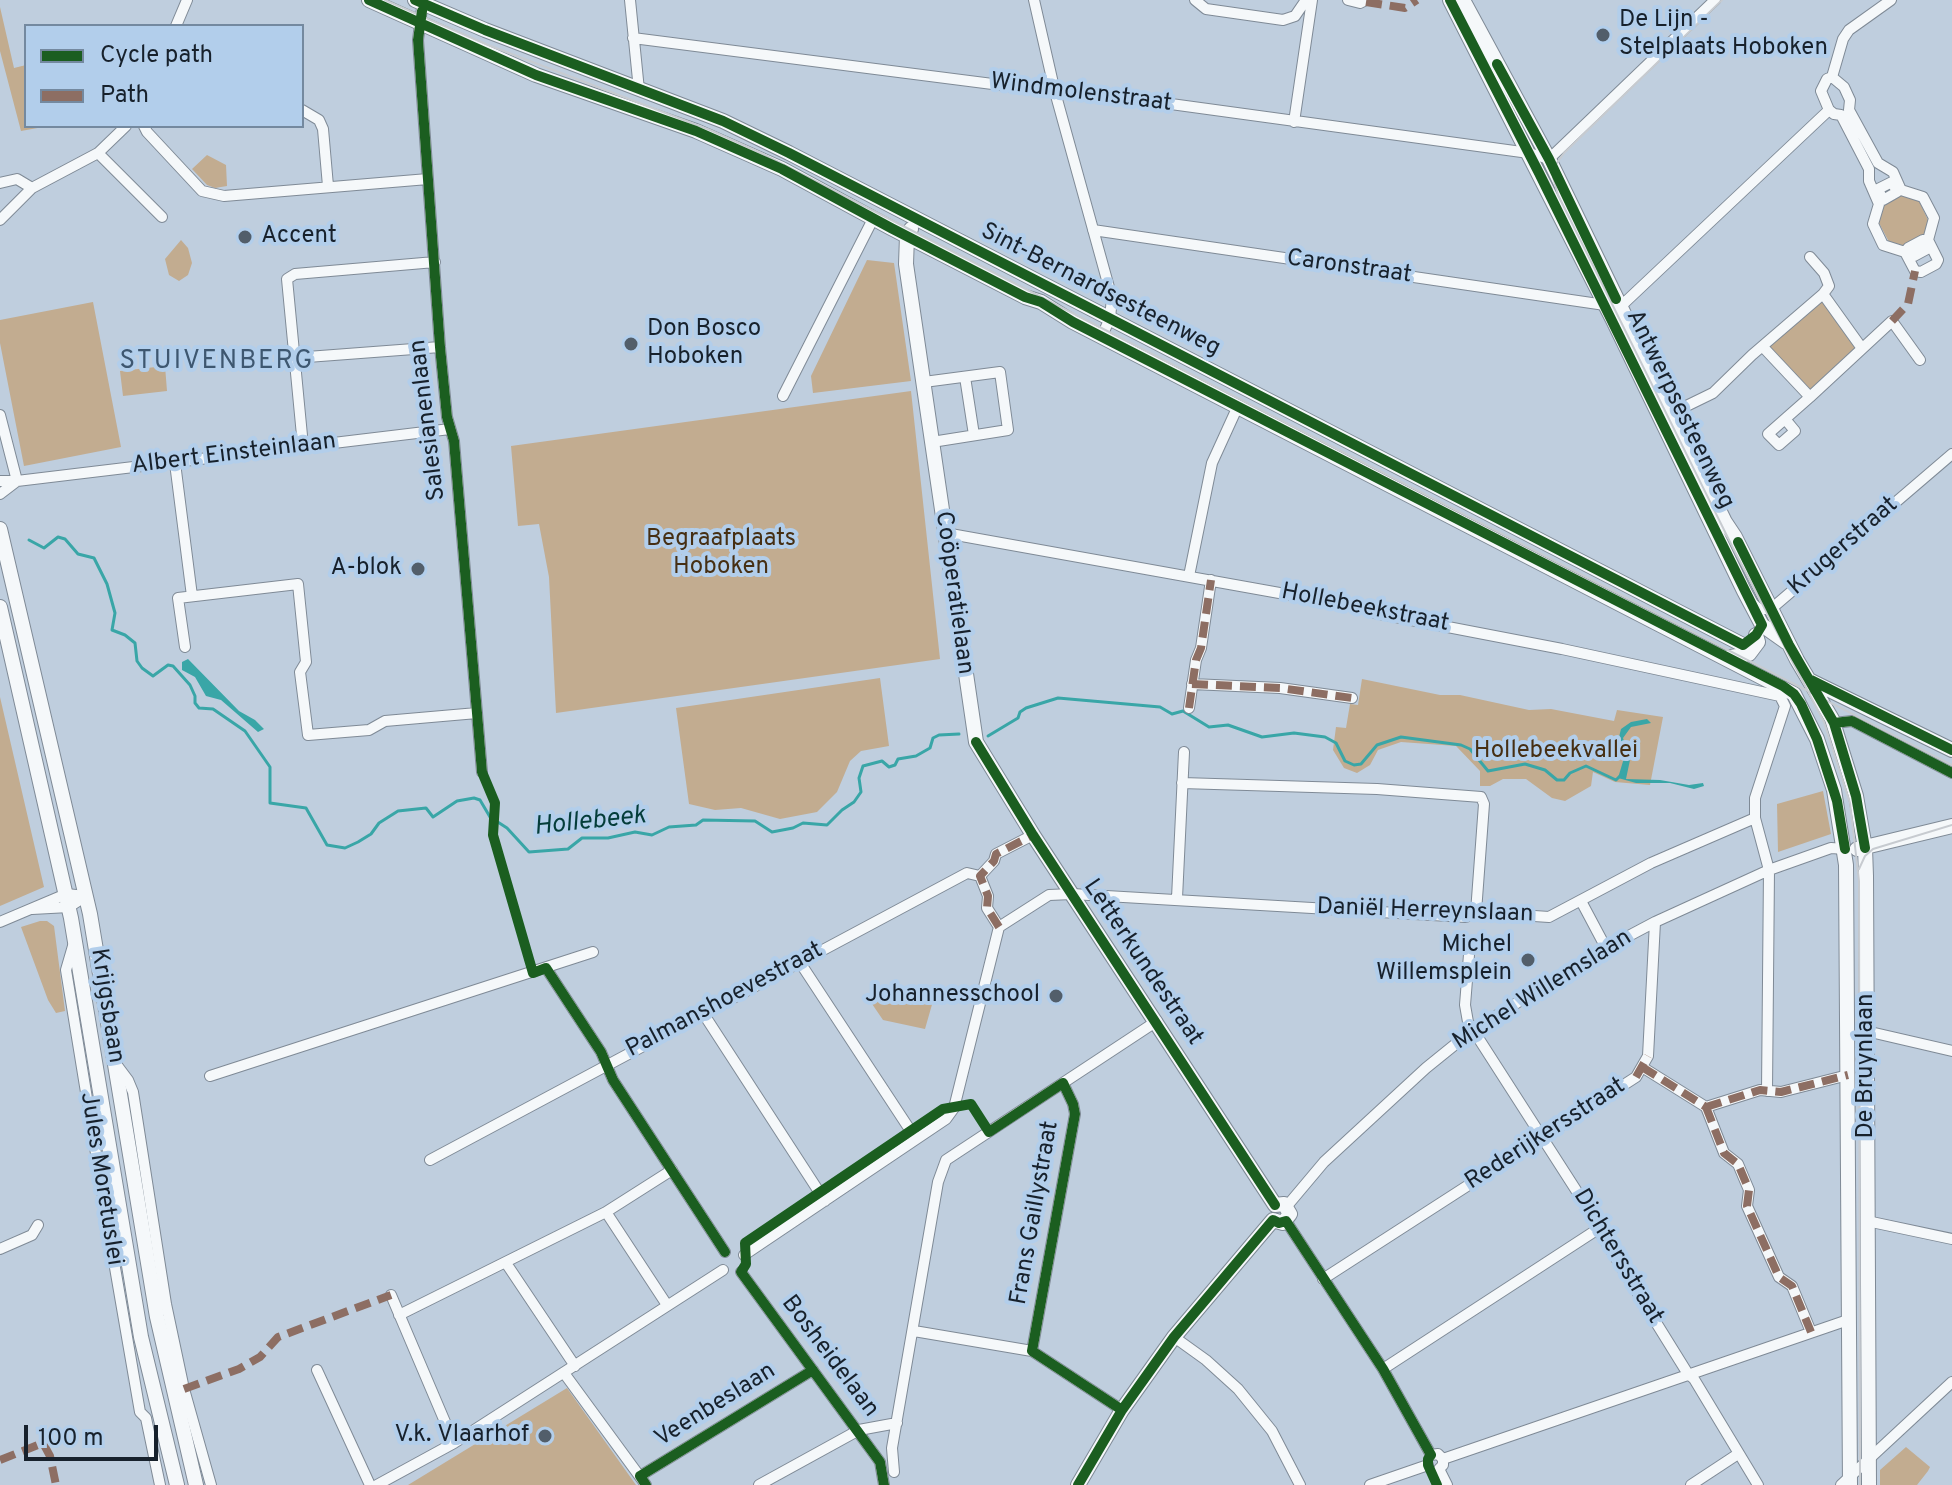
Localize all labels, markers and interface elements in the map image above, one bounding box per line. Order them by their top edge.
place label: De Lijn - Stelplaats Hoboken [1619,7,1828,63]
legend [24,24,304,128]
marker: De Lijn - Stelplaats Hoboken [1594,26,1612,44]
text: Cycle path [100,41,213,71]
street label: Windmolenstraat [989,69,1173,119]
text: Path [100,81,149,111]
street label: Sint-Bernardsesteenweg [975,218,1225,364]
place label: Accent [261,223,337,251]
marker: Accent [236,228,254,246]
street label: Caronstraat [1285,245,1413,291]
street label: Antwerpsesteenweg [1618,306,1740,514]
place label: Don Bosco Hoboken [647,316,761,372]
marker: Don Bosco Hoboken [622,335,640,353]
street label: Salesianenlaan [405,338,453,502]
district label: STUIVENBERG [120,347,314,379]
street label: Albert Einsteinlaan [130,428,338,482]
street label: Krugerstraat [1783,492,1905,602]
street label: Coöperatielaan [927,510,979,676]
park label: Begraafplaats Hoboken [646,526,796,582]
place label: A-blok [331,555,402,583]
marker: A-blok [409,560,427,578]
street label: Hollebeekstraat [1279,579,1451,639]
park label: Hollebeekvallei [1474,738,1638,766]
water label: Hollebeek [533,802,647,844]
street label: Letterkundestraat [1076,874,1208,1052]
street label: Daniël Herreynslaan [1316,894,1534,930]
street label: Michel Willemslaan [1448,924,1638,1058]
place label: Michel Willemsplein [1376,932,1512,988]
street label: Palmanshoevestraat [622,937,828,1065]
street label: Krijgsbaan [83,947,129,1065]
marker: Michel Willemsplein [1519,951,1537,969]
place label: Johannesschool [865,982,1040,1010]
marker: Johannesschool [1047,987,1065,1005]
street label: De Bruynlaan [1853,993,1881,1139]
street label: Rederijkersstraat [1461,1073,1631,1197]
street label: Jules Moretuslei [72,1090,128,1268]
street label: Frans Gaillystraat [1006,1119,1066,1307]
street label: Dichtersstraat [1566,1184,1668,1330]
street label: Bosheidelaan [774,1290,884,1424]
street label: Veenbeslaan [650,1358,782,1454]
scale bar [28,1409,162,1459]
place label: V.k. Vlaarhof [394,1422,529,1450]
text: 100 m [38,1424,104,1454]
marker: V.k. Vlaarhof [536,1427,554,1445]

